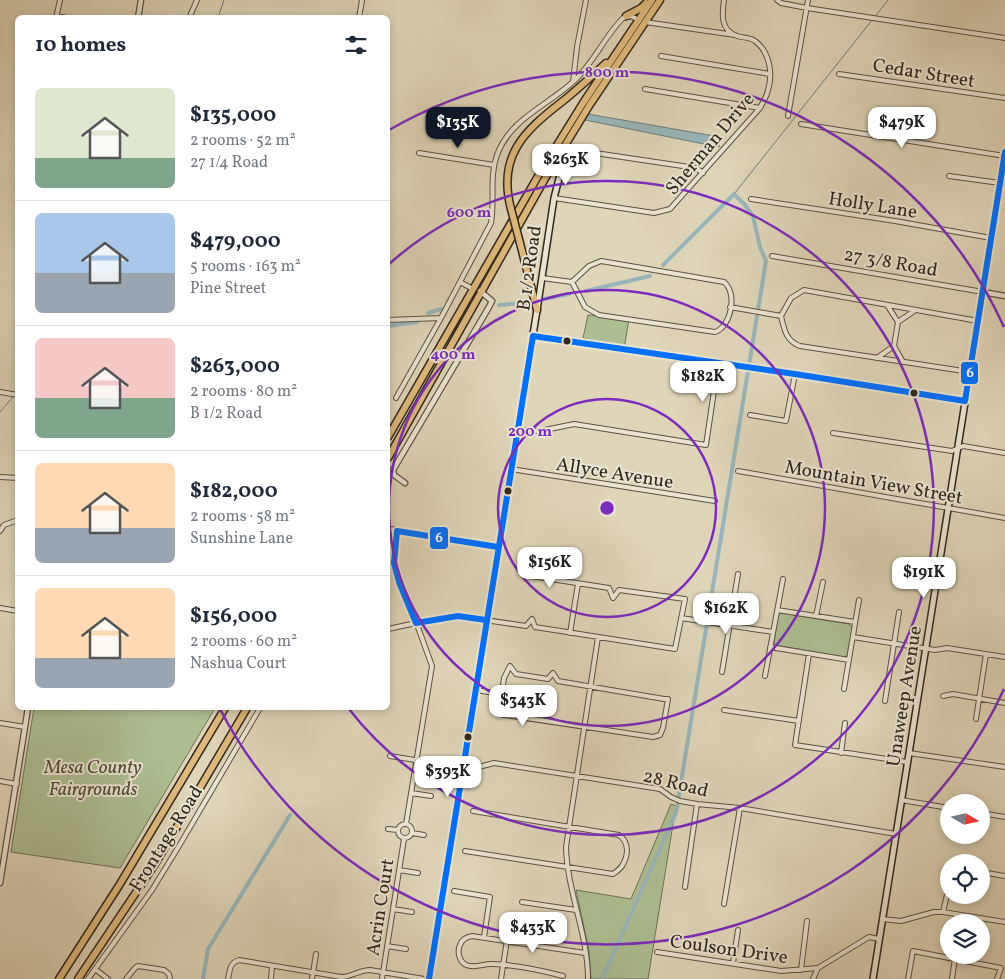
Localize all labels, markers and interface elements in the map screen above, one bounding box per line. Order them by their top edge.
text: 10 homes [35,31,126,60]
icon: filters [342,31,370,59]
street label: Cedar Street [871,53,977,95]
text: 800 m [585,63,630,84]
street label: Sherman Drive [660,87,761,201]
text: $135,000 [190,101,276,130]
pin: $135K [423,106,493,149]
pin: $479K [867,106,937,149]
icon: home [75,108,135,168]
text: $135K [437,112,479,134]
text: $479K [879,112,925,134]
text: 2 rooms · 52 m² [190,130,296,152]
pin: $263K [531,144,601,186]
text: $263K [543,149,589,171]
text: 27 1/4 Road [190,152,268,174]
street label: Holly Lane [826,186,919,226]
text: 600 m [447,203,492,224]
street label: B 1/2 Road [511,224,549,313]
text: $479,000 [190,227,281,256]
icon: home [75,233,135,293]
street label: 27 3/8 Road [842,242,940,284]
text: 5 rooms · 163 m² [190,256,301,278]
text: Pine Street [190,278,266,300]
unlabelled marker [562,336,572,346]
text: 400 m [431,345,476,366]
text: $263,000 [190,352,280,381]
icon: home [75,358,135,418]
pin: $182K [668,360,738,403]
line badge: 6 [960,361,979,385]
text: 6 [966,364,974,383]
text: $182K [681,366,725,388]
text: 2 rooms · 80 m² [190,381,297,403]
unlabelled marker [909,388,919,398]
text: B 1/2 Road [190,403,262,425]
text: 200 m [508,422,552,443]
street label: Allyce Avenue [554,452,675,496]
street label: Mountain View Street [783,455,965,511]
text: $182,000 [190,477,278,506]
icon: home [75,483,135,543]
unlabelled marker [503,486,513,496]
centre of rings [598,499,616,517]
text: 2 rooms · 58 m² [190,506,295,528]
line badge: 6 [429,526,449,550]
text: Sunshine Lane [190,528,293,550]
text: 6 [435,529,443,548]
pin: $156K [515,546,585,589]
text: $156K [528,552,572,574]
pin: $191K [889,556,959,599]
text: $191K [903,562,945,584]
pin: $162K [691,592,761,635]
text: $162K [704,598,748,620]
text: $156,000 [190,602,277,631]
icon: home [75,608,135,668]
street label: Unaweep Avenue [881,624,929,769]
text: 2 rooms · 60 m² [190,631,297,653]
text: Nashua Court [190,653,287,675]
pin: $343K [488,684,558,727]
text: $343K [500,690,546,712]
unlabelled marker [463,732,473,742]
park label: Mesa County Fairgrounds [43,755,142,803]
pin: $393K [413,756,483,798]
text: $393K [425,761,471,783]
street label: 28 Road [640,763,711,805]
street label: Frontage Road [124,781,210,897]
north arrow [940,794,990,844]
map controls [940,794,990,964]
button: locate [940,854,990,904]
street label: Acrin Court [360,856,402,958]
pin: $433K [498,912,568,954]
button: layers [940,914,990,964]
text: $433K [510,917,556,939]
street label: Coulson Drive [668,929,789,971]

